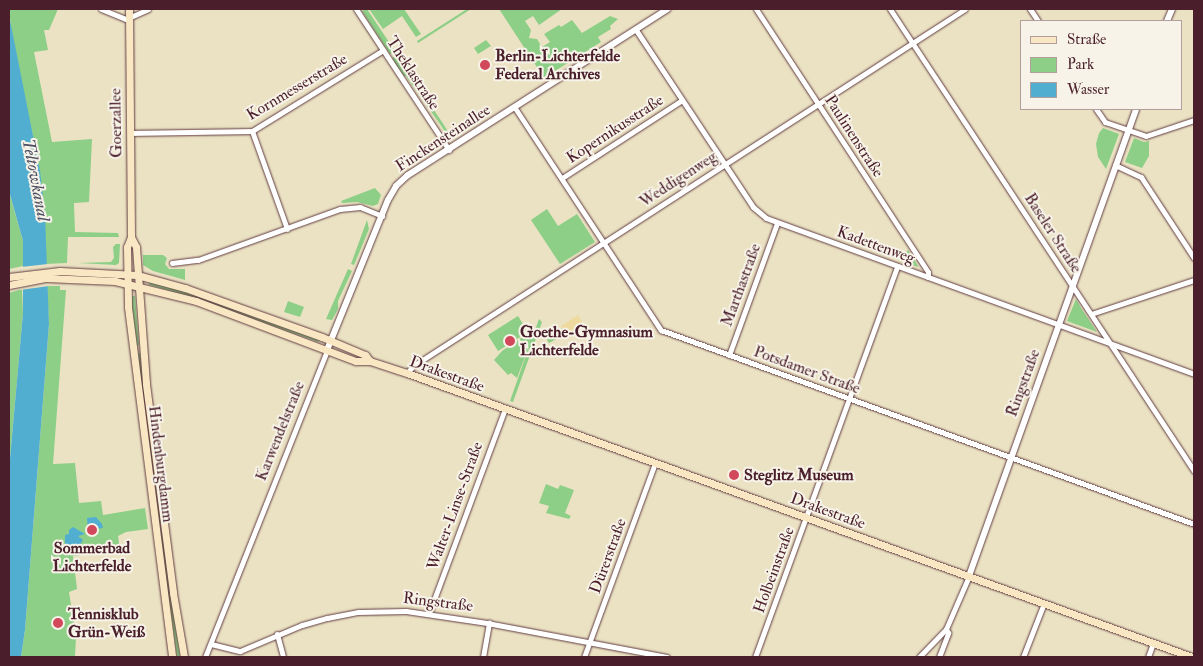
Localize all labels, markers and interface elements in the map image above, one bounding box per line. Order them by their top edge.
legend [1020,20,1183,110]
text: Straße [1067,30,1106,49]
street label: Theklastraße [382,33,444,113]
place label: Berlin-Lichterfelde Federal Archives [495,46,620,84]
street label: Kornmesserstraße [243,49,351,125]
text: Park [1067,55,1094,74]
marker: Berlin-Lichterfelde Federal Archives [479,59,491,71]
text: Wasser [1067,80,1109,99]
street label: Goerzallee [106,88,126,158]
street label: Kopernikusstraße [563,91,667,167]
street label: Paulinenstraße [820,91,888,181]
street label: Finckensteinallee [392,100,494,176]
water label: Teltowkanal [16,137,54,223]
street label: Weddigenweg [636,147,720,211]
street label: Baseler Straße [1020,190,1086,276]
street label: Kadettenweg [834,222,918,268]
street label: Marthastraße [717,241,765,329]
place label: Goethe-Gymnasium Lichterfelde [520,322,653,360]
marker: Goethe-Gymnasium Lichterfelde [504,335,516,347]
street label: Potsdamer Straße [751,342,863,398]
street label: Ringstraße [1002,347,1044,419]
street label: Drakestraße [407,352,487,396]
street label: Karwendelstraße [251,378,309,484]
street label: Hindenburgdamm [144,405,178,523]
street label: Walter-Linse-Straße [423,439,487,573]
place label: Steglitz Museum [744,465,854,485]
marker: Steglitz Museum [728,469,740,481]
street label: Drakestraße [788,489,868,533]
street label: Dürerstraße [586,516,630,596]
marker: Sommerbad Lichterfelde [86,524,98,536]
street label: Holbeinstraße [750,524,798,616]
place label: Sommerbad Lichterfelde [53,538,131,576]
street label: Ringstraße [402,588,474,616]
place label: Tennisklub Grün-Weiß [68,604,145,642]
marker: Tennisklub Grün-Weiß [52,617,64,629]

